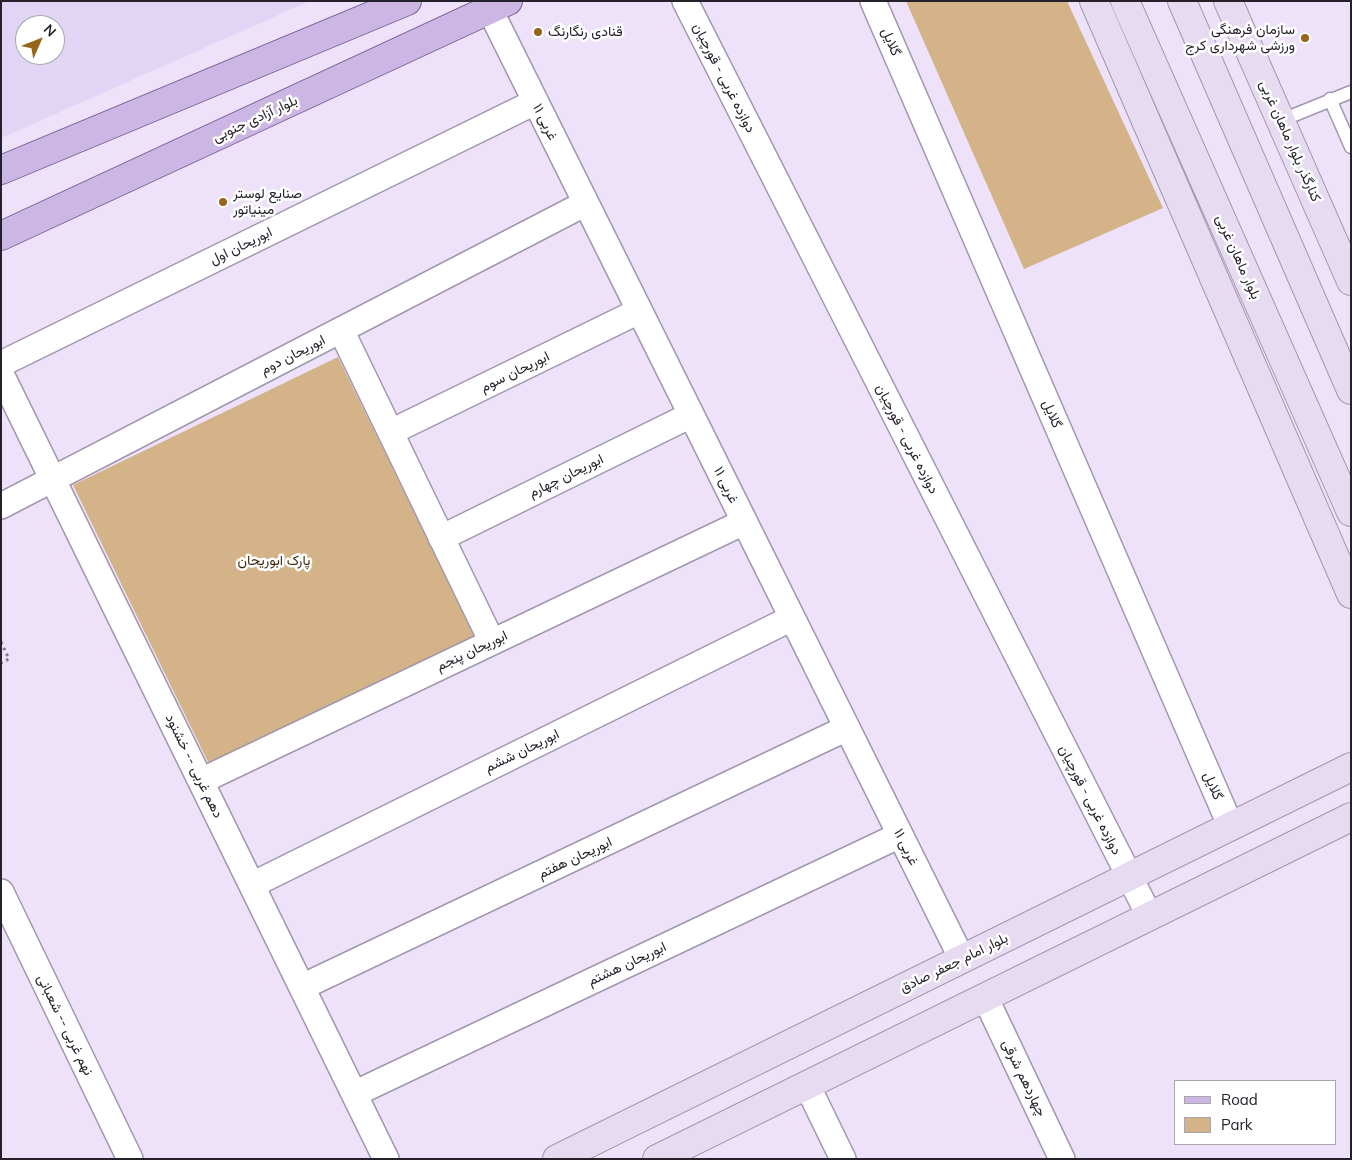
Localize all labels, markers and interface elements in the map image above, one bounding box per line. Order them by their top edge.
north arrow [15,15,65,65]
text: N [40,20,60,40]
street label: دوازده غربی - قورچیان [689,20,759,136]
place label: سازمان فرهنگی ورزشی شهرداری کرج [1185,22,1295,54]
place label: قنادی رنگارنگ [548,24,623,40]
street label: گلایل [878,25,904,59]
marker: قنادی رنگارنگ [532,26,544,38]
marker: سازمان فرهنگی ورزشی شهرداری کرج [1299,32,1311,44]
street label: کنارگذر بلوار ماهان غربی [1256,78,1324,204]
street label: بلوار آزادی جنوبی [210,92,300,146]
street label: ۱۱ غربی [529,101,561,143]
place label: صنایع لوستر مینیاتور [233,186,302,218]
marker: صنایع لوستر مینیاتور [217,196,229,208]
street label: بلوار ماهان غربی [1212,212,1264,302]
street label: ابوریحان اول [207,224,275,268]
street label: ابوریحان دوم [258,332,328,378]
street label: ابوریحان سوم [478,348,552,396]
street label: دوازده غربی - قورچیان [872,381,942,497]
street label: گلایل [1039,397,1065,431]
street label: ابوریحان چهارم [526,451,606,501]
street label: ۱۱ غربی [710,464,742,506]
park label: پارک ابوریحان [238,553,310,569]
street label: ابوریحان پنجم [434,627,510,675]
street label: دهم غربی -- خشنود [161,711,227,821]
street label: ابوریحان ششم [482,726,562,776]
street label: دوازده غربی - قورچیان [1055,742,1125,858]
street label: گلایل [1200,769,1226,803]
street label: ۱۱ غربی [890,826,922,868]
street label: ابوریحان هفتم [535,834,615,882]
street label: بلوار امام جعفر صادق [897,930,1011,996]
street label: ابوریحان هشتم [585,939,669,989]
street label: نهم غربی -- شعبانی [33,972,97,1078]
street label: چهاردهم شرقی [998,1037,1050,1119]
legend [1174,1080,1337,1145]
text: Road [1221,1090,1258,1109]
text: Park [1221,1115,1253,1134]

